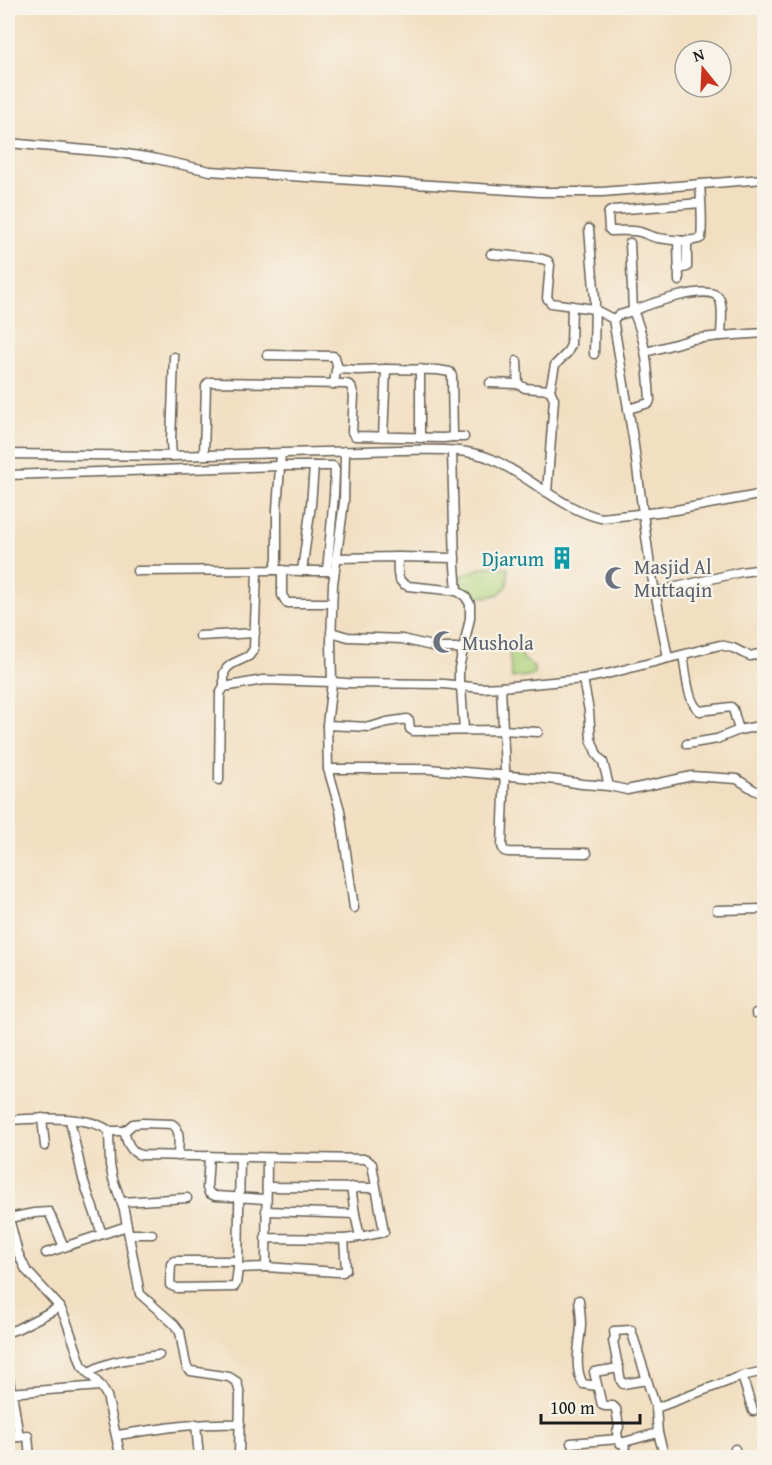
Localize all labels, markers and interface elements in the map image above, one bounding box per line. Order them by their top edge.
north arrow [673,39,733,99]
text: N [690,42,707,68]
place label: Djarum [482,544,545,573]
building icon: Djarum [549,545,575,571]
place label: Masjid Al Muttaqin [634,552,712,604]
mosque icon: Masjid Al Muttaqin [603,565,629,591]
place label: Mushola [462,628,534,657]
mosque icon: Mushola [431,629,457,655]
scale bar [541,1387,640,1425]
text: 100 m [550,1394,595,1421]

